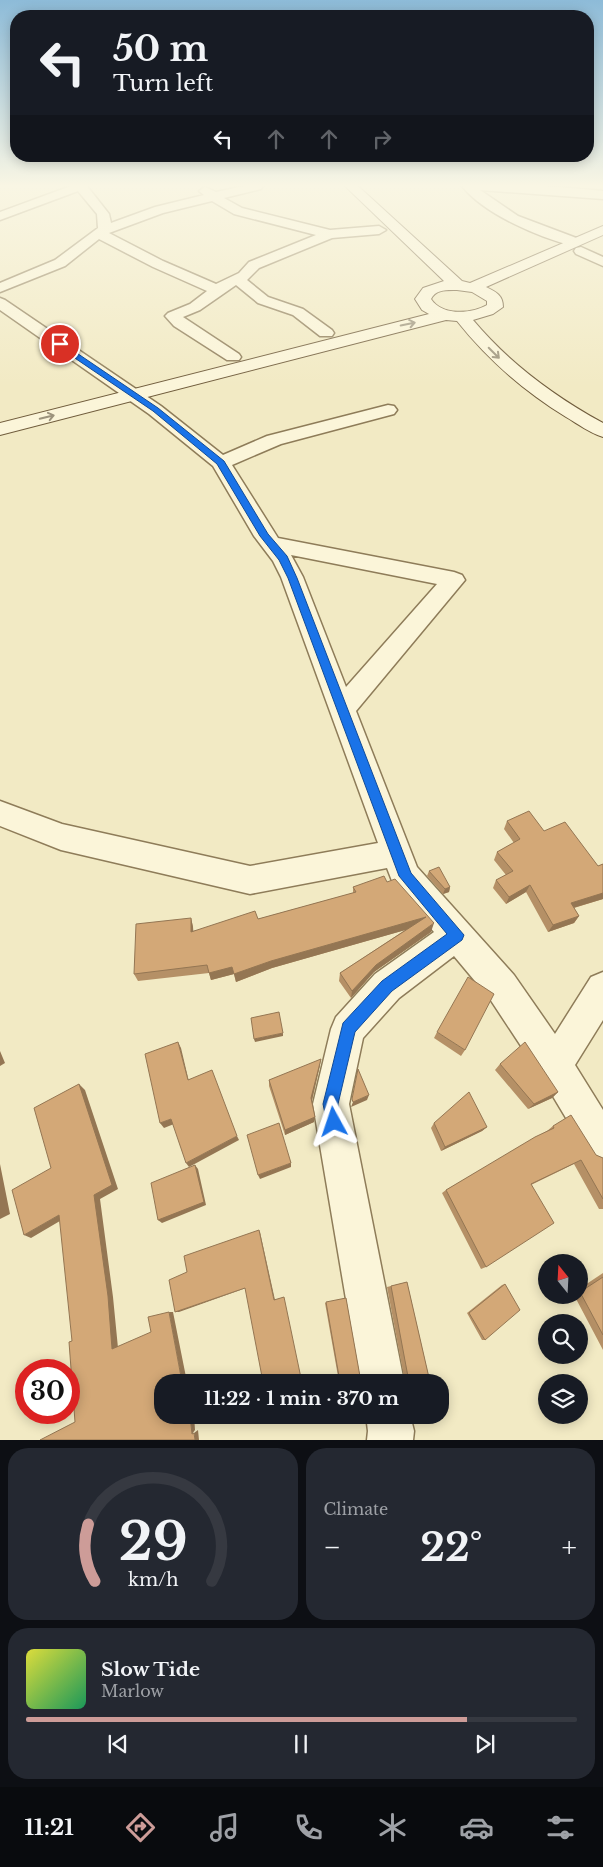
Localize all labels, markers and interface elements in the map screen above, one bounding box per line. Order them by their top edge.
text: 50 m [113,27,208,70]
icon: left [30,30,95,95]
text: Turn left [113,70,213,97]
icon: left [209,125,237,153]
icon: ahead [262,125,290,153]
icon: ahead [315,125,343,153]
icon: right [368,125,396,153]
one-way arrow [400,319,416,328]
pin [39,323,81,365]
icon: arrive [46,330,74,358]
one-way arrow [488,347,500,360]
one-way arrow [39,412,55,421]
position arrow [307,1095,359,1147]
north arrow [538,1254,588,1304]
map controls [538,1254,588,1424]
button: search [538,1314,588,1364]
speed limit sign: 30 [15,1359,80,1424]
button: layers [538,1374,588,1424]
text: 11:22 · 1 min · 370 m [204,1387,399,1410]
text: Climate [324,1499,388,1519]
text: 29 [118,1510,187,1574]
text: 22° [420,1524,483,1571]
text: − [324,1530,341,1565]
text: + [562,1530,577,1565]
text: km/h [127,1569,178,1591]
text: Slow Tide [101,1658,200,1681]
text: Marlow [101,1681,164,1701]
icon: previous [104,1730,132,1758]
icon: pause [287,1730,315,1758]
icon: next [471,1730,499,1758]
icon: directions [123,1810,158,1845]
icon: music [207,1810,242,1845]
icon: phone [291,1810,326,1845]
icon: climate [375,1810,410,1845]
icon: car [459,1810,494,1845]
icon: filters [543,1810,578,1845]
text: 11:21 [25,1814,74,1841]

